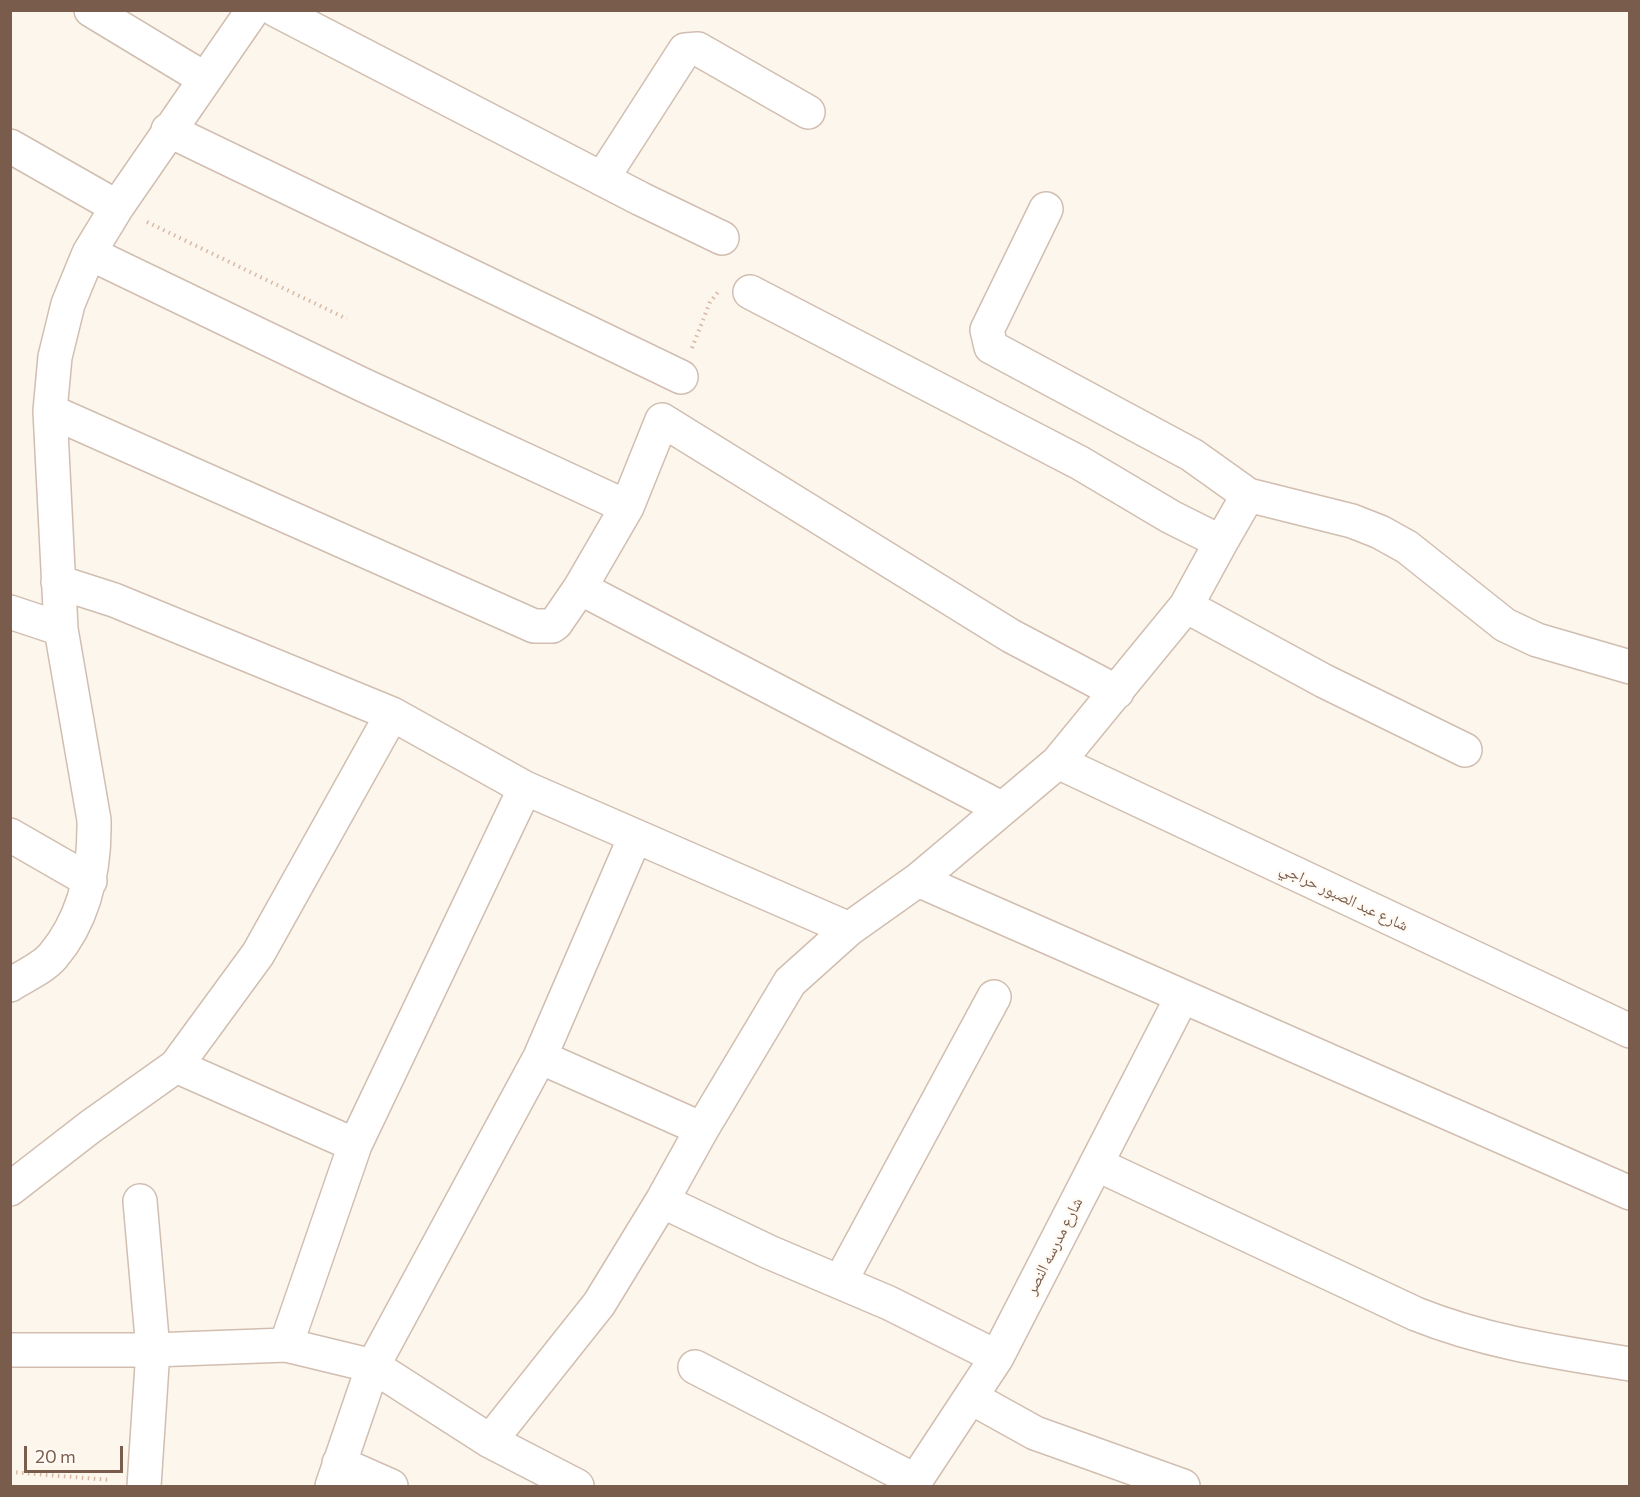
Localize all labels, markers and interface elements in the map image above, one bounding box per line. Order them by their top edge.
street label: شارع عبد الصبور حراجي [1277,859,1411,935]
street label: شارع مدرسه النصر [1021,1194,1087,1298]
scale bar [27,1434,126,1472]
text: 20 m [35,1445,76,1467]

